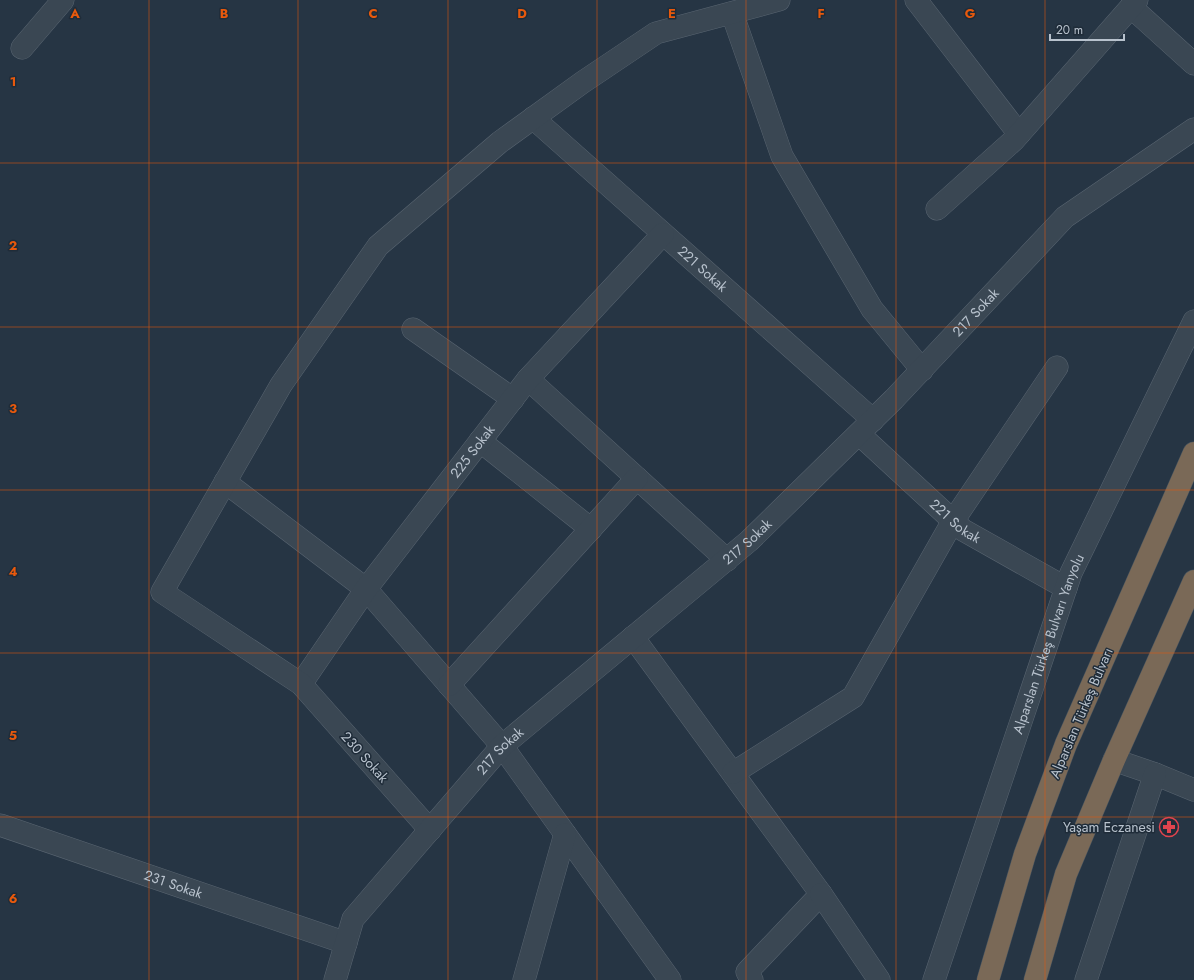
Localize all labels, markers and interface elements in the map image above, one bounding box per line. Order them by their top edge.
text: A [69,4,80,23]
text: B [220,4,229,23]
text: C [368,4,378,23]
text: D [517,4,527,23]
text: E [668,4,676,23]
text: F [817,4,825,23]
text: G [965,4,976,23]
scale bar [1050,16,1124,42]
text: 20 m [1056,21,1083,39]
text: 1 [10,72,16,91]
text: 2 [9,236,17,255]
street label: 221 Sokak [673,241,733,297]
street label: 217 Sokak [948,283,1004,341]
text: 3 [9,399,17,418]
street label: 225 Sokak [445,420,500,482]
street label: 221 Sokak [925,494,985,548]
street label: 217 Sokak [718,514,777,569]
street label: Alparslan Türkeş Bulvarı Yanyolu [1009,552,1089,736]
text: 4 [8,562,18,581]
street label: Alparslan Türkeş Bulvarı [1046,645,1116,781]
street label: 217 Sokak [472,722,528,779]
text: 5 [9,726,17,745]
street label: 230 Sokak [337,727,394,788]
pharmacy icon: Yaşam Eczanesi [1158,816,1180,838]
place label: Yaşam Eczanesi [1063,817,1155,837]
street label: 231 Sokak [141,865,206,904]
text: 6 [9,889,18,908]

